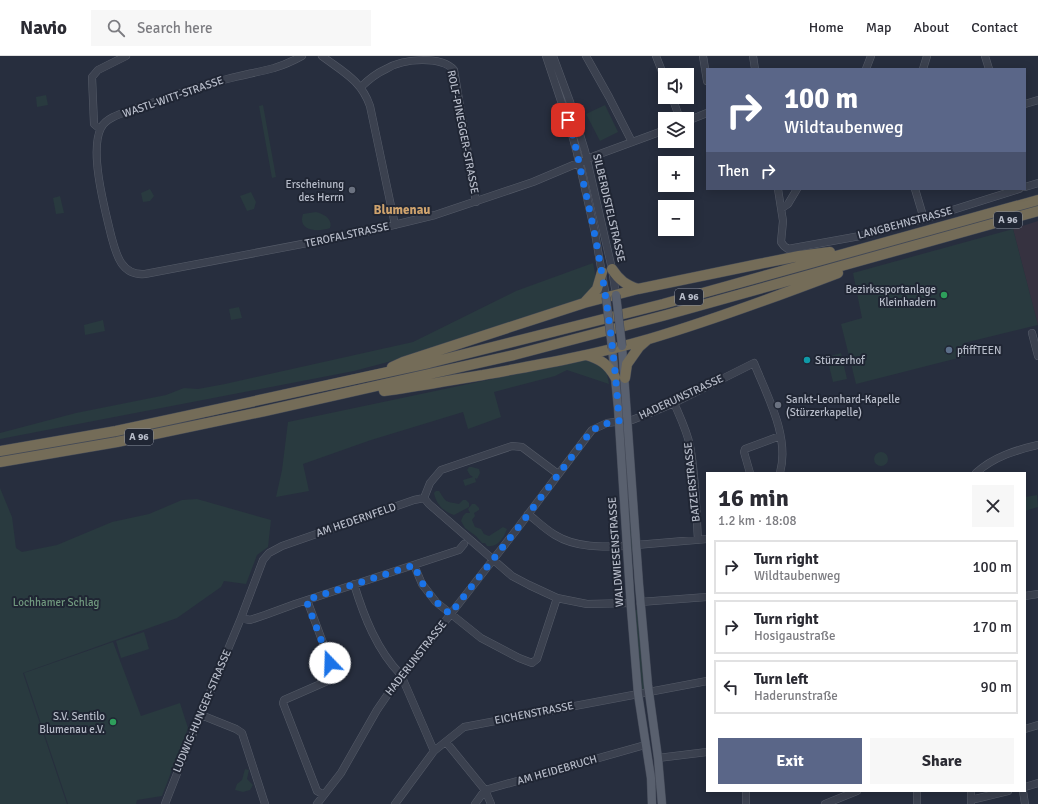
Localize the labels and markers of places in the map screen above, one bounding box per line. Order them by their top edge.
pin [551,103,585,137]
place label: Erscheinung des Herrn [285,178,344,204]
marker: Erscheinung des Herrn [347,185,357,195]
place label: Bezirkssportanlage Kleinhadern [845,283,936,309]
marker: Bezirkssportanlage Kleinhadern [939,290,949,300]
place label: pfiffTEEN [957,344,1002,357]
marker: pfiffTEEN [944,345,954,355]
place label: Stürzerhof [815,354,866,367]
marker: Stürzerhof [802,355,812,365]
place label: Sankt-Leonhard-Kapelle (Stürzerkapelle) [786,393,900,419]
marker: Sankt-Leonhard-Kapelle (Stürzerkapelle) [773,400,783,410]
place label: S.V. Sentilo Blumenau e.V. [39,710,105,736]
marker: S.V. Sentilo Blumenau e.V. [108,717,118,727]

